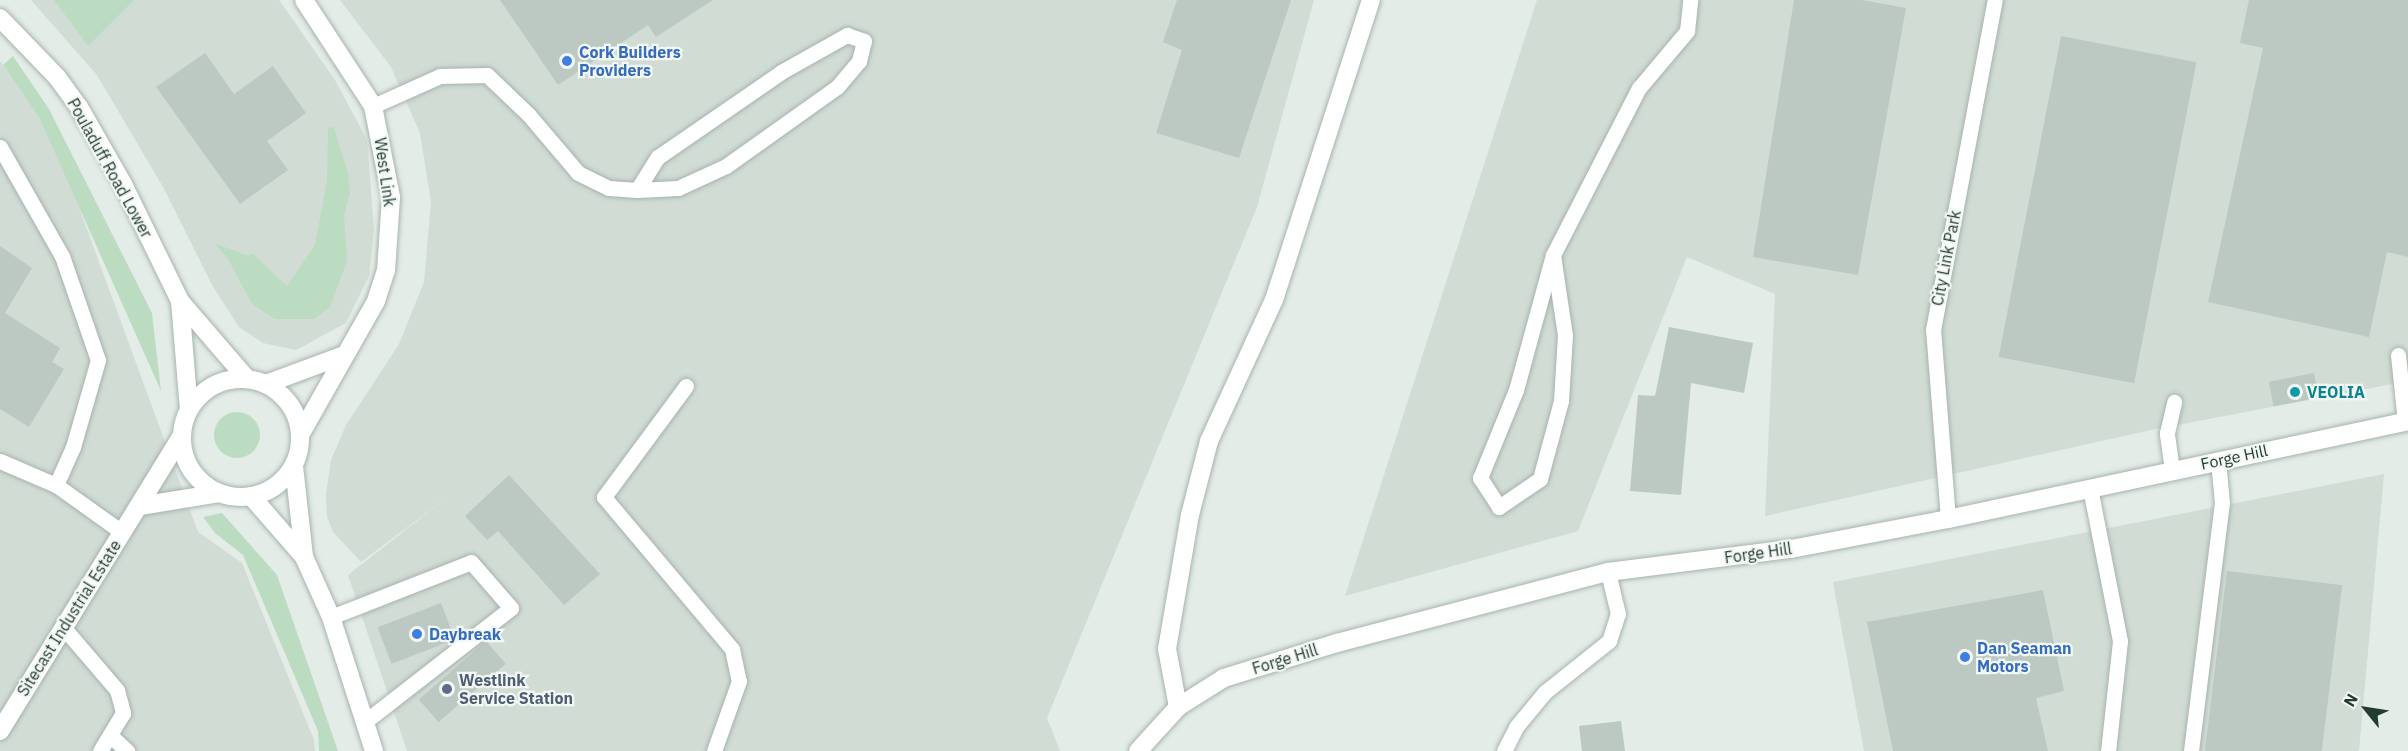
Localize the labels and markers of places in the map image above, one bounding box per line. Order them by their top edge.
place label: Cork Builders Providers [579,42,681,80]
marker: Cork Builders Providers [560,54,574,68]
place label: VEOLIA [2307,382,2365,402]
marker: VEOLIA [2288,385,2302,399]
place label: Daybreak [429,624,501,644]
marker: Daybreak [410,627,424,641]
place label: Dan Seaman Motors [1977,638,2072,676]
marker: Dan Seaman Motors [1958,650,1972,664]
place label: Westlink Service Station [459,670,573,708]
marker: Westlink Service Station [440,682,454,696]

